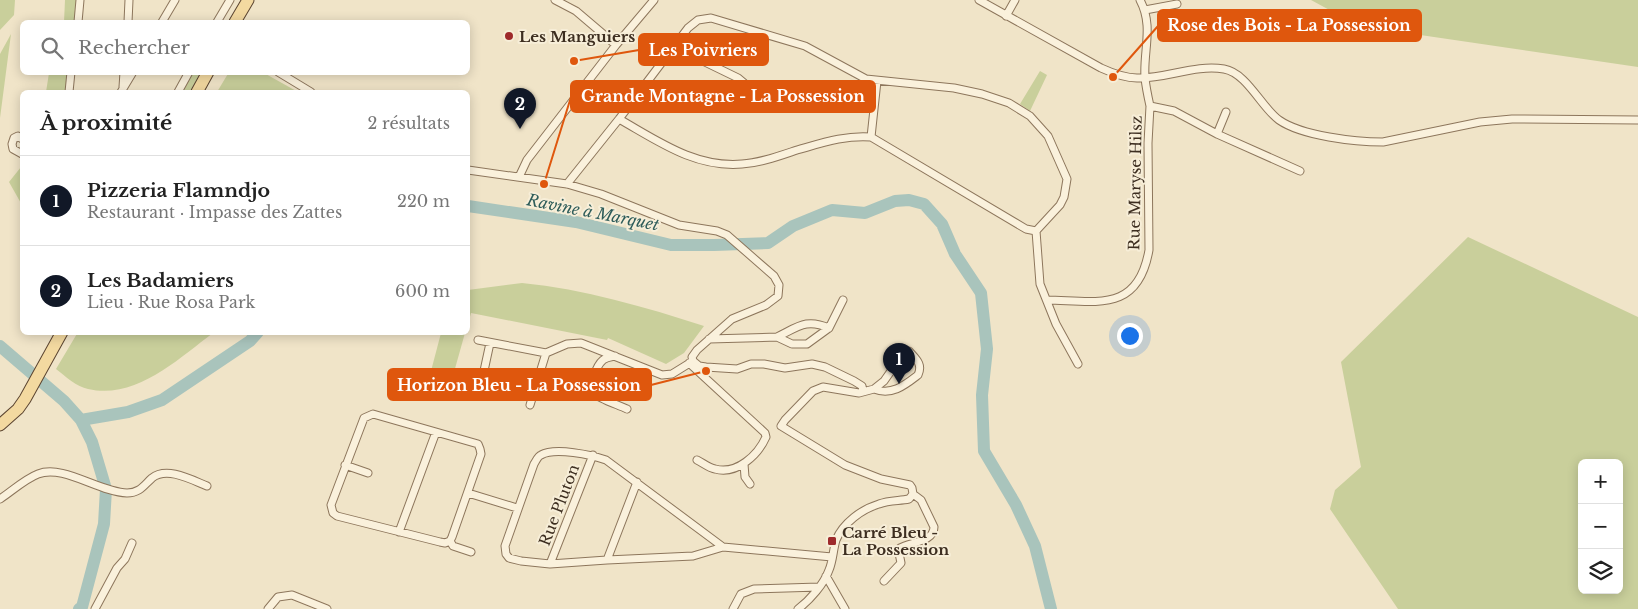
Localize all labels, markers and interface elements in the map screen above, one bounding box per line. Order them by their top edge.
callout: Rose des Bois - La Possession [1158,10,1421,41]
text: Rose des Bois - La Possession [1167,15,1411,35]
search box [20,20,470,75]
place label: Les Manguiers [519,27,635,46]
marker: Les Manguiers [503,30,515,42]
icon: search [38,34,66,62]
callout: Les Poivriers [639,34,768,65]
text: Rechercher [78,36,190,59]
text: Les Poivriers [649,40,757,60]
callout: Grande Montagne - La Possession [571,81,875,112]
text: Grande Montagne - La Possession [581,86,865,106]
pin: 2 [504,88,536,129]
text: À proximité [40,110,172,136]
text: 2 résultats [368,113,450,133]
street label: Rue Maryse Hilsz [1124,116,1146,250]
text: Pizzeria Flamndjo [87,179,270,202]
water label: Ravine à Marquet [524,189,661,235]
text: 1 [53,191,59,211]
text: 220 m [397,191,450,211]
text: Restaurant · Impasse des Zattes [87,202,342,222]
text: Les Badamiers [87,269,234,292]
text: 2 [51,281,61,301]
text: 600 m [395,281,450,301]
text: Lieu · Rue Rosa Park [87,292,255,312]
your location [1117,323,1143,349]
pin: 1 [883,343,915,384]
callout: Horizon Bleu - La Possession [388,369,651,400]
text: Horizon Bleu - La Possession [397,375,641,395]
map controls [1578,459,1623,594]
button: + [1578,459,1623,504]
street label: Rue Pluton [535,462,583,548]
button: − [1578,504,1623,549]
place label: Carré Bleu - La Possession [842,523,949,559]
marker: Carré Bleu - La Possession [826,535,838,547]
button: layers [1578,549,1623,594]

